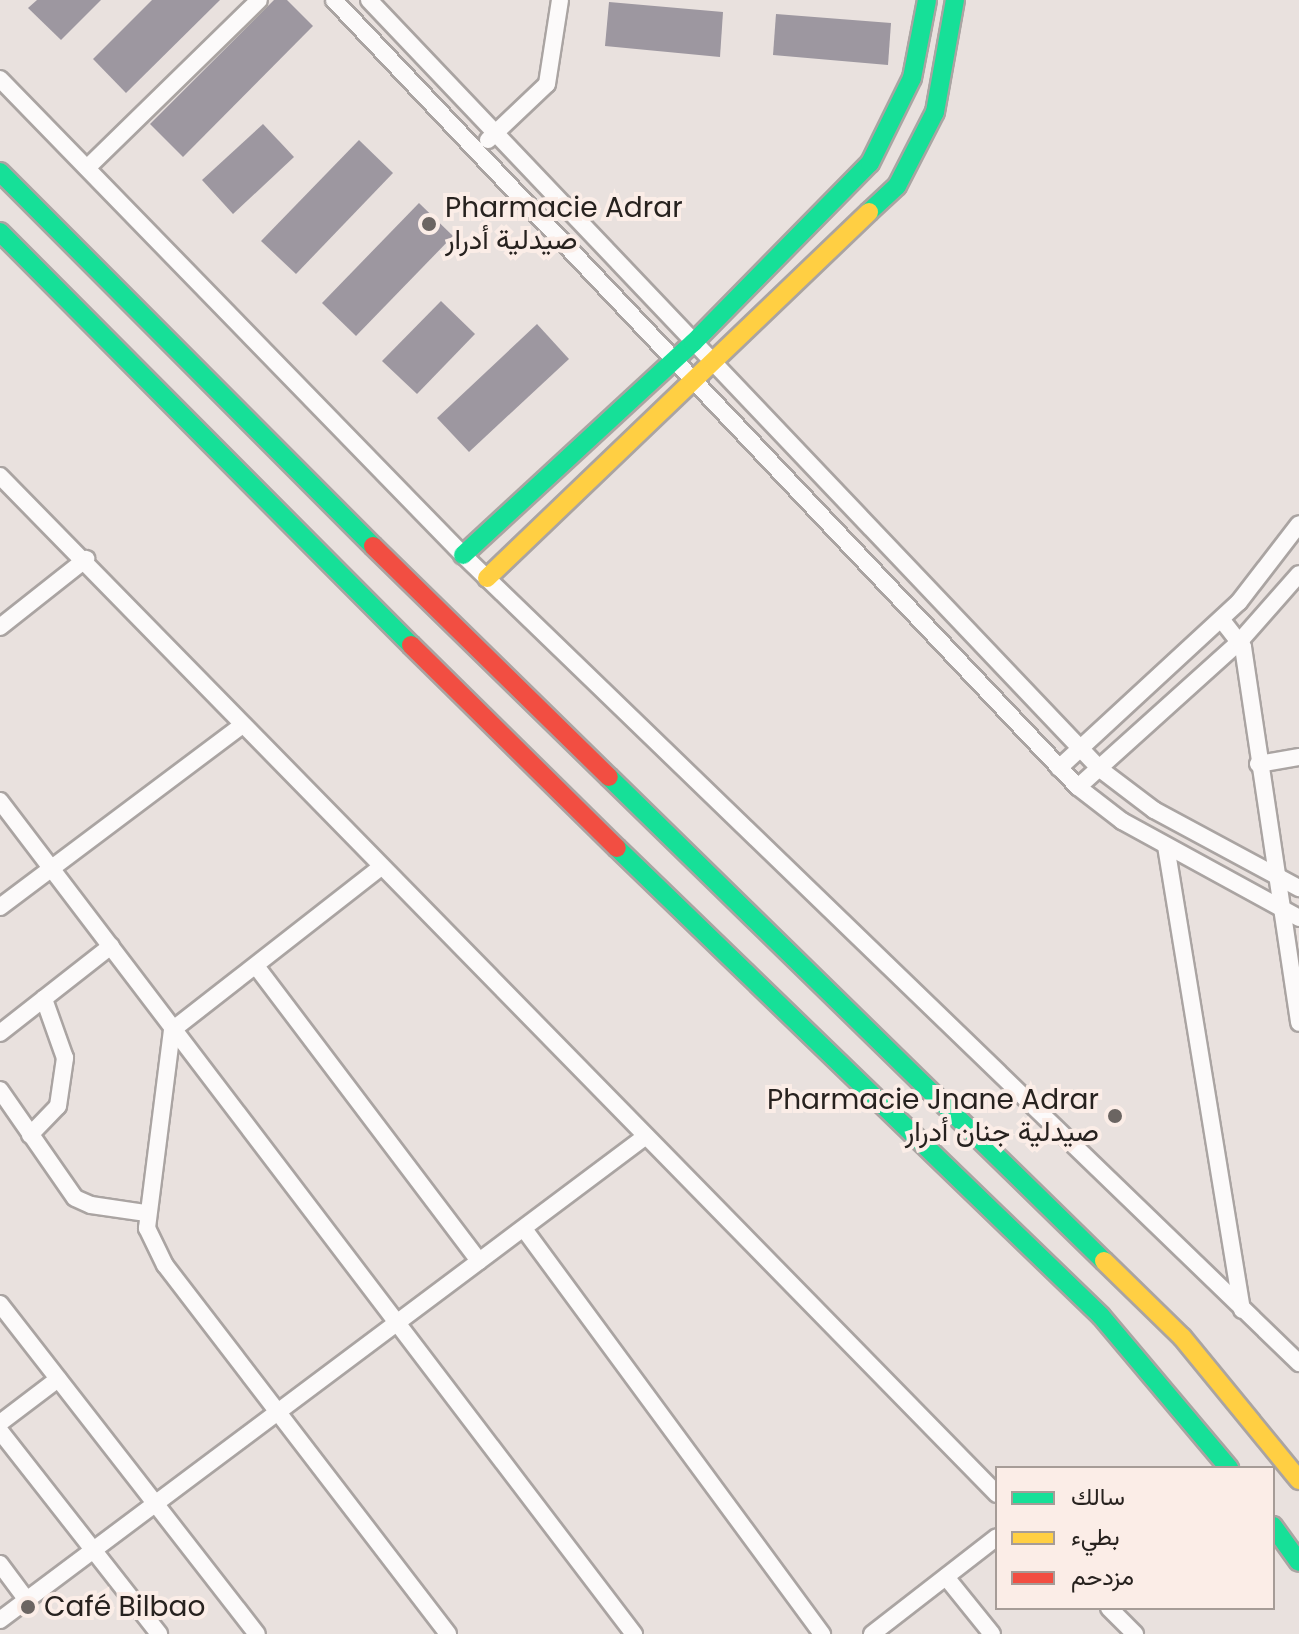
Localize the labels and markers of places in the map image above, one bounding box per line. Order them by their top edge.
place label: Pharmacie Adrar صيدلية أدرار [445,191,683,257]
marker: Pharmacie Adrar صيدلية أدرار [420,215,438,233]
place label: Pharmacie Jnane Adrar صيدلية جنان أدرار [767,1083,1099,1149]
marker: Pharmacie Jnane Adrar صيدلية جنان أدرار [1106,1107,1124,1125]
place label: Café Bilbao [44,1590,205,1624]
marker: Café Bilbao [19,1598,37,1616]

